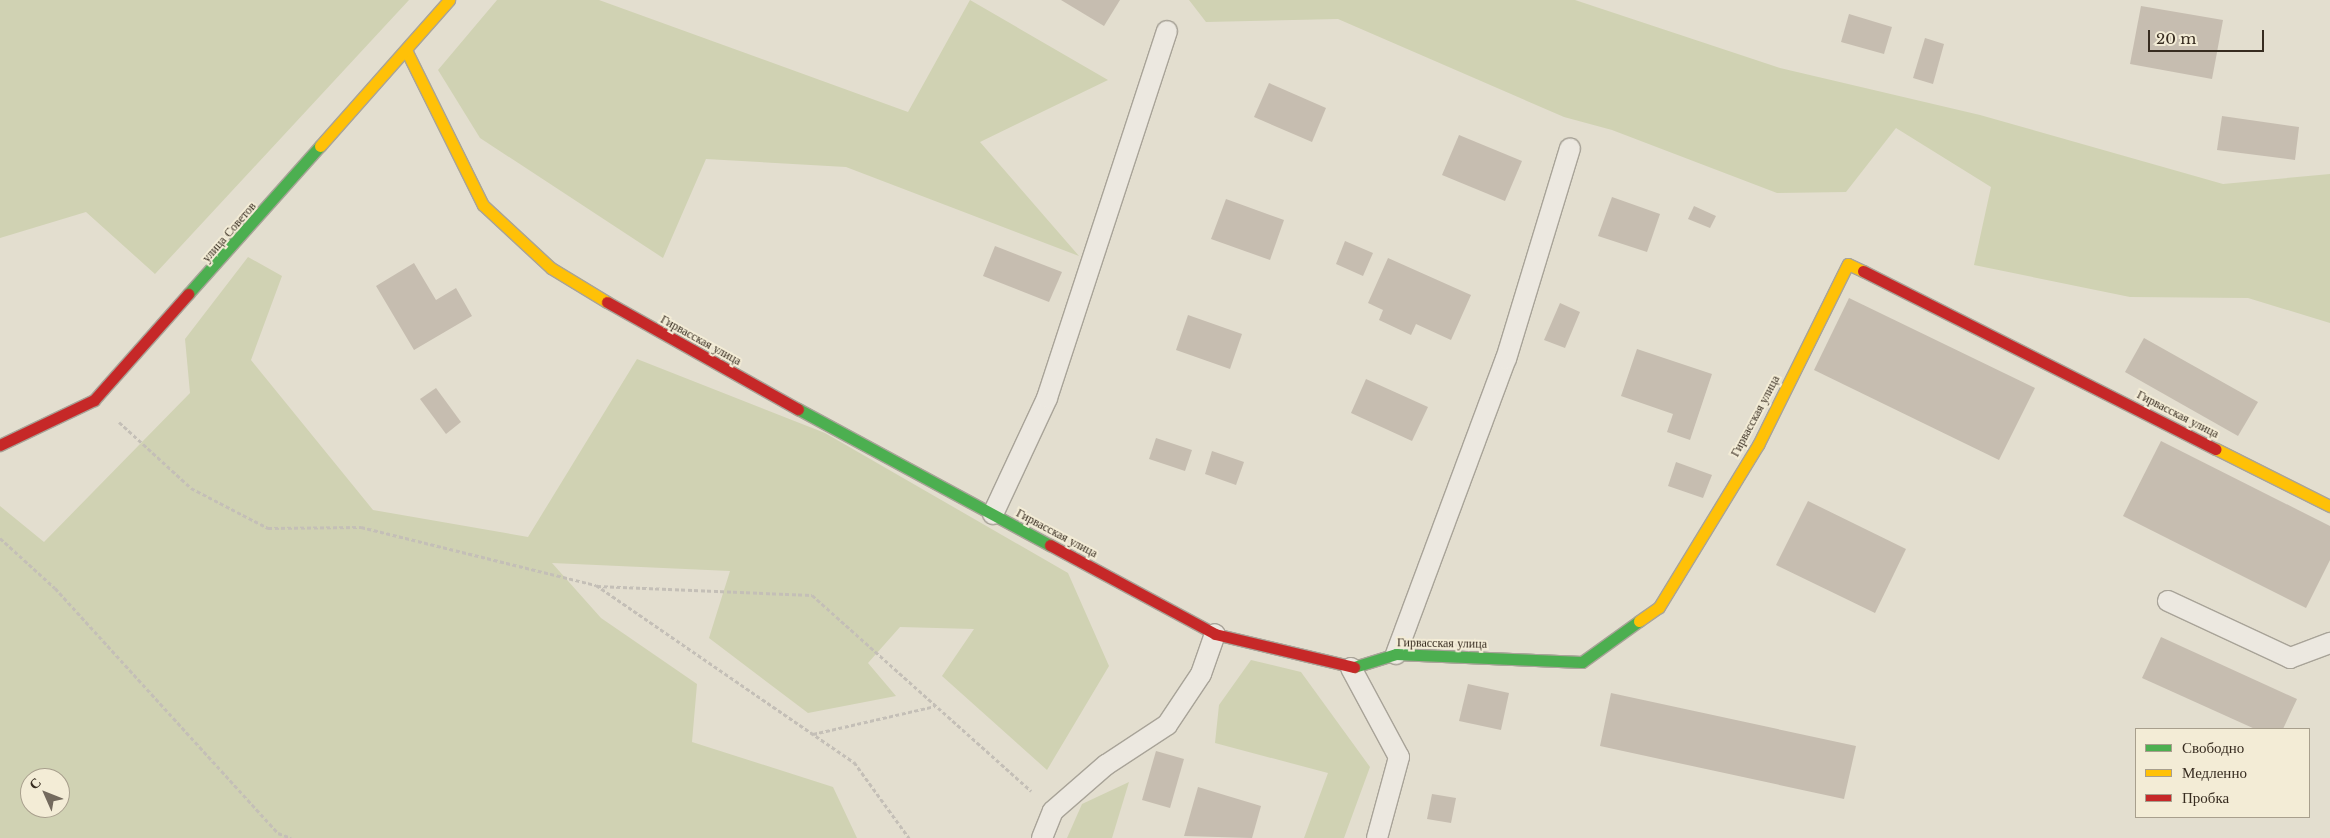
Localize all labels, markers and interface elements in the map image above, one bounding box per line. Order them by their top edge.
scale bar [2150,20,2266,52]
text: 20 m [2156,29,2196,48]
street label: улица Советов [199,199,259,265]
street label: Гирвасская улица [658,312,744,368]
street label: Гирвасская улица [1728,373,1782,459]
street label: Гирвасская улица [2135,387,2221,441]
street label: Гирвасская улица [1014,506,1100,560]
street label: Гирвасская улица [1397,635,1487,651]
legend [2135,728,2310,818]
text: Свободно [2182,738,2244,757]
text: Медленно [2182,763,2247,782]
north arrow [20,768,70,818]
text: С [25,773,45,793]
text: Пробка [2182,788,2229,807]

